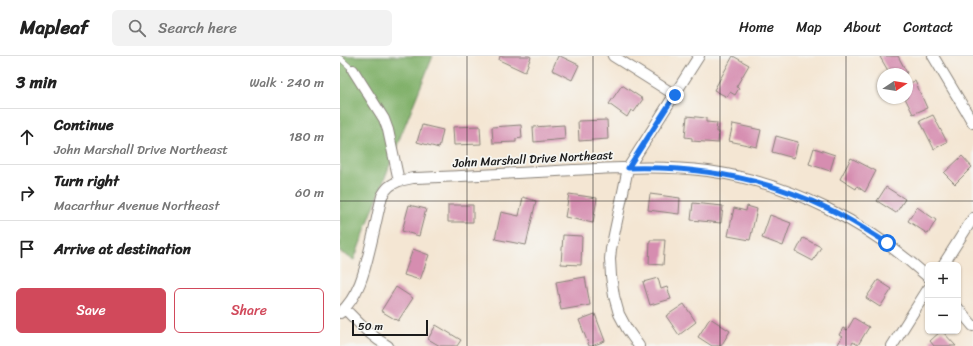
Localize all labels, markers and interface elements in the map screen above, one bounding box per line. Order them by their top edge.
search box [112,10,392,46]
text: Mapleaf [20,11,88,44]
text: Search here [158,15,237,41]
text: Home [739,15,774,40]
text: Map [796,15,822,40]
text: About [844,15,881,40]
text: Contact [903,15,953,40]
icon: search [126,17,148,39]
text: 3 min [16,67,57,97]
north arrow [877,68,913,104]
text: Walk · 240 m [249,71,324,94]
route end [666,86,684,104]
text: Continue [54,112,114,138]
text: 180 m [289,125,324,148]
icon: ahead [16,126,38,148]
text: John Marshall Drive Northeast [54,138,228,161]
street label: John Marshall Drive Northeast [451,144,614,174]
text: Turn right [54,168,119,194]
text: 60 m [295,181,324,204]
icon: right [16,182,38,204]
text: Macarthur Avenue Northeast [54,194,220,217]
route start [878,234,896,252]
text: Arrive at destination [54,236,191,262]
icon: arrive [16,238,38,260]
map controls [925,262,961,334]
button: + [925,262,961,298]
button: Save [16,288,166,333]
button: Share [174,288,324,333]
button: − [925,298,961,334]
text: 50 m [358,317,383,336]
scale bar [352,318,428,337]

